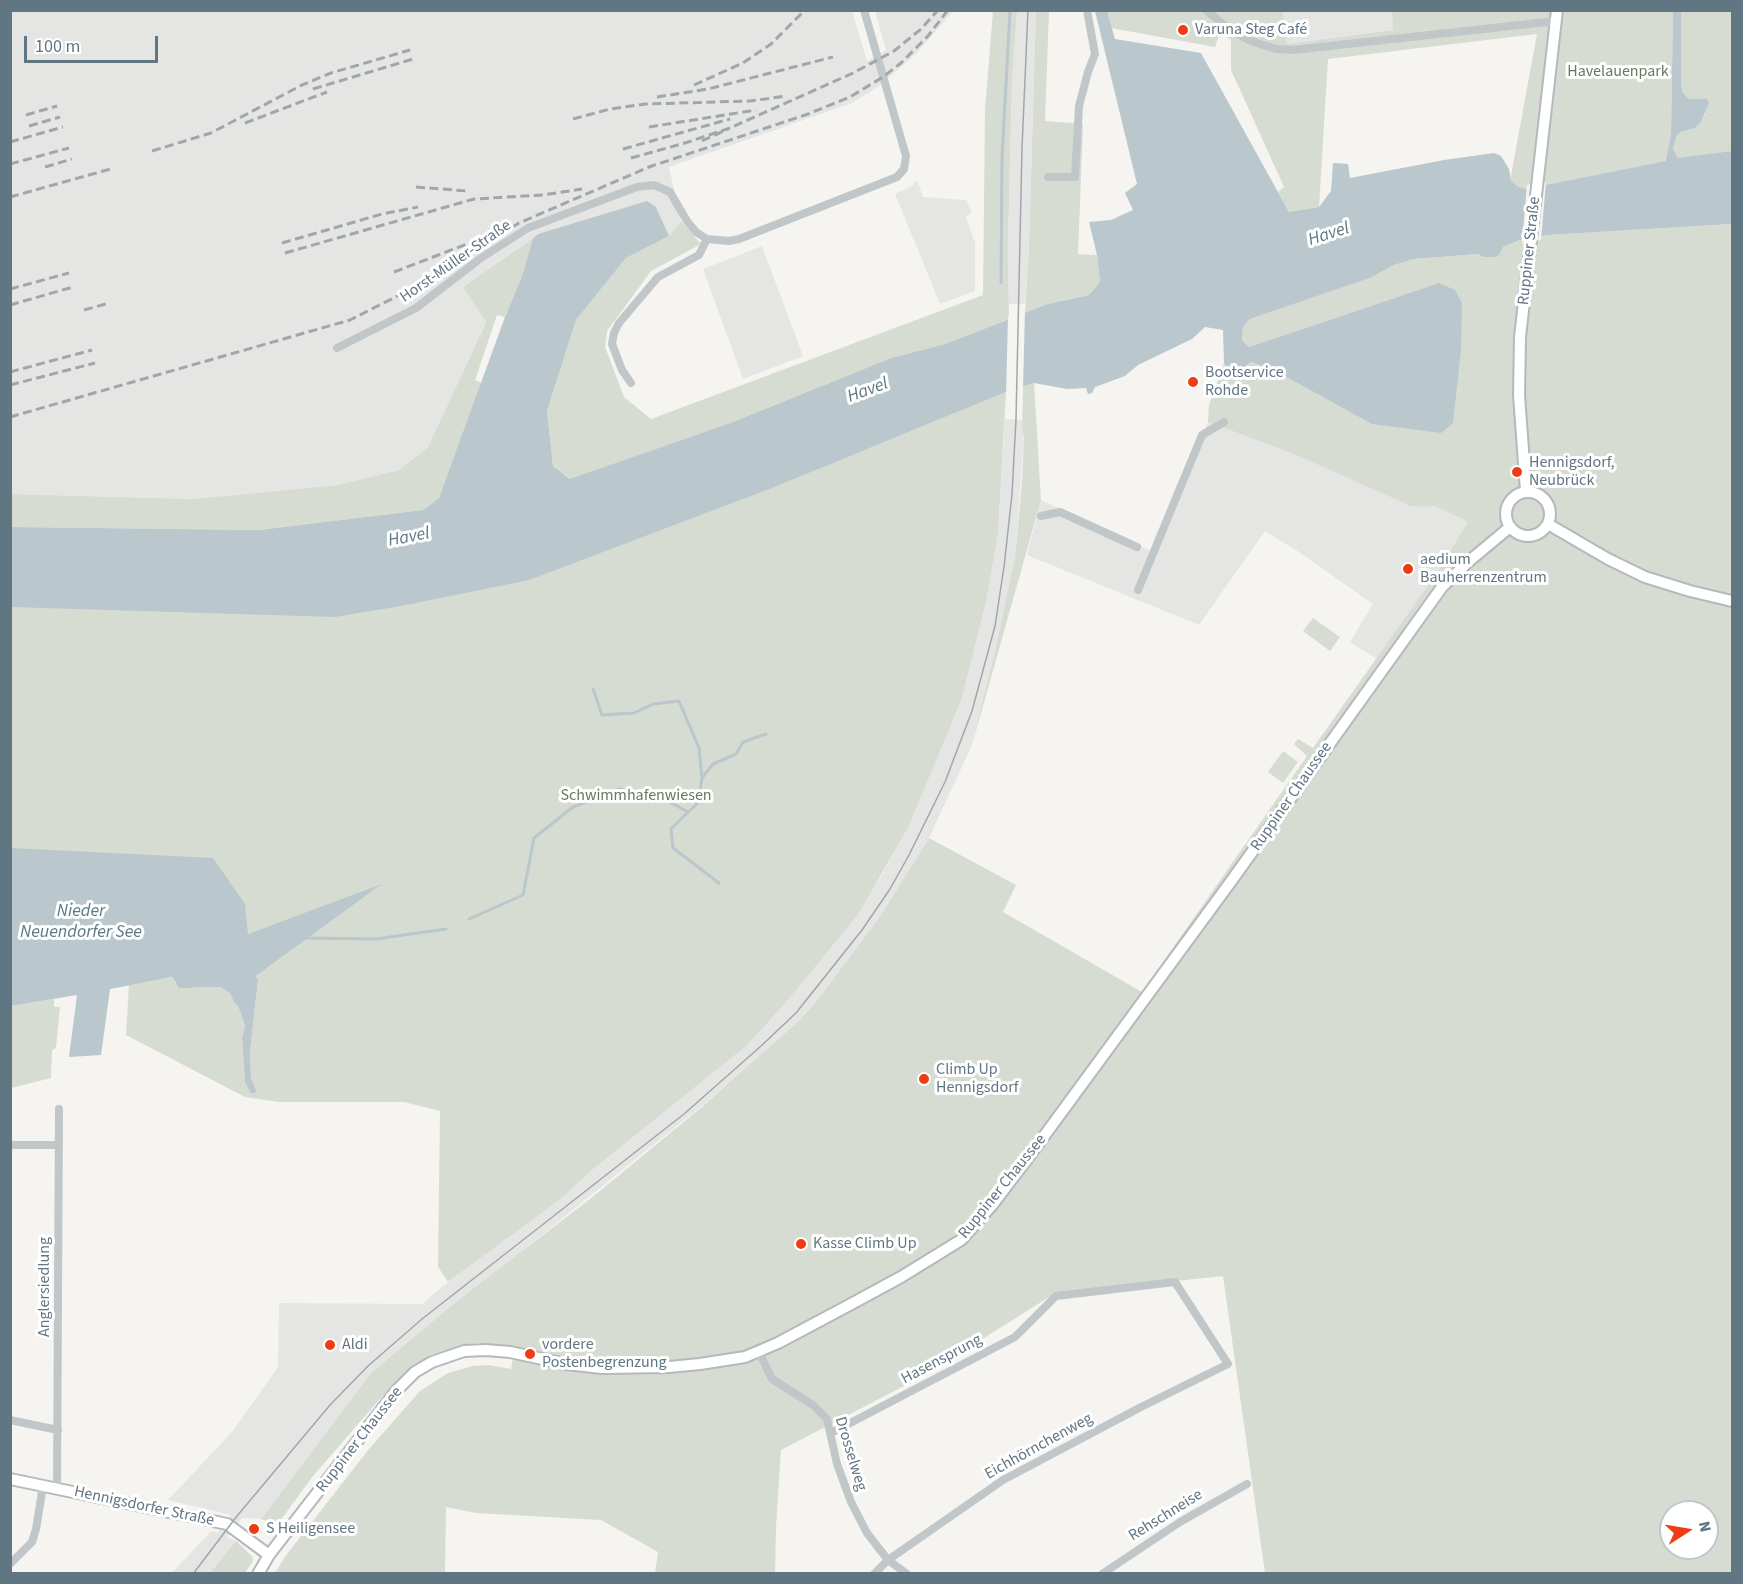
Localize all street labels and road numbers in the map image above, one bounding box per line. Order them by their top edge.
street label: Ruppiner Straße [1515,196,1545,306]
street label: Horst-Müller-Straße [397,217,515,307]
street label: Ruppiner Chaussee [1247,739,1337,855]
street label: Ruppiner Chaussee [955,1131,1051,1243]
street label: Anglersiedlung [35,1237,55,1337]
street label: Hasensprung [898,1331,986,1389]
street label: Ruppiner Chaussee [313,1383,407,1497]
street label: Eichhörnchenweg [982,1410,1096,1484]
street label: Drosselweg [830,1415,870,1493]
street label: Hennigsdorfer Straße [72,1483,216,1531]
street label: Rehschneise [1125,1486,1207,1546]

